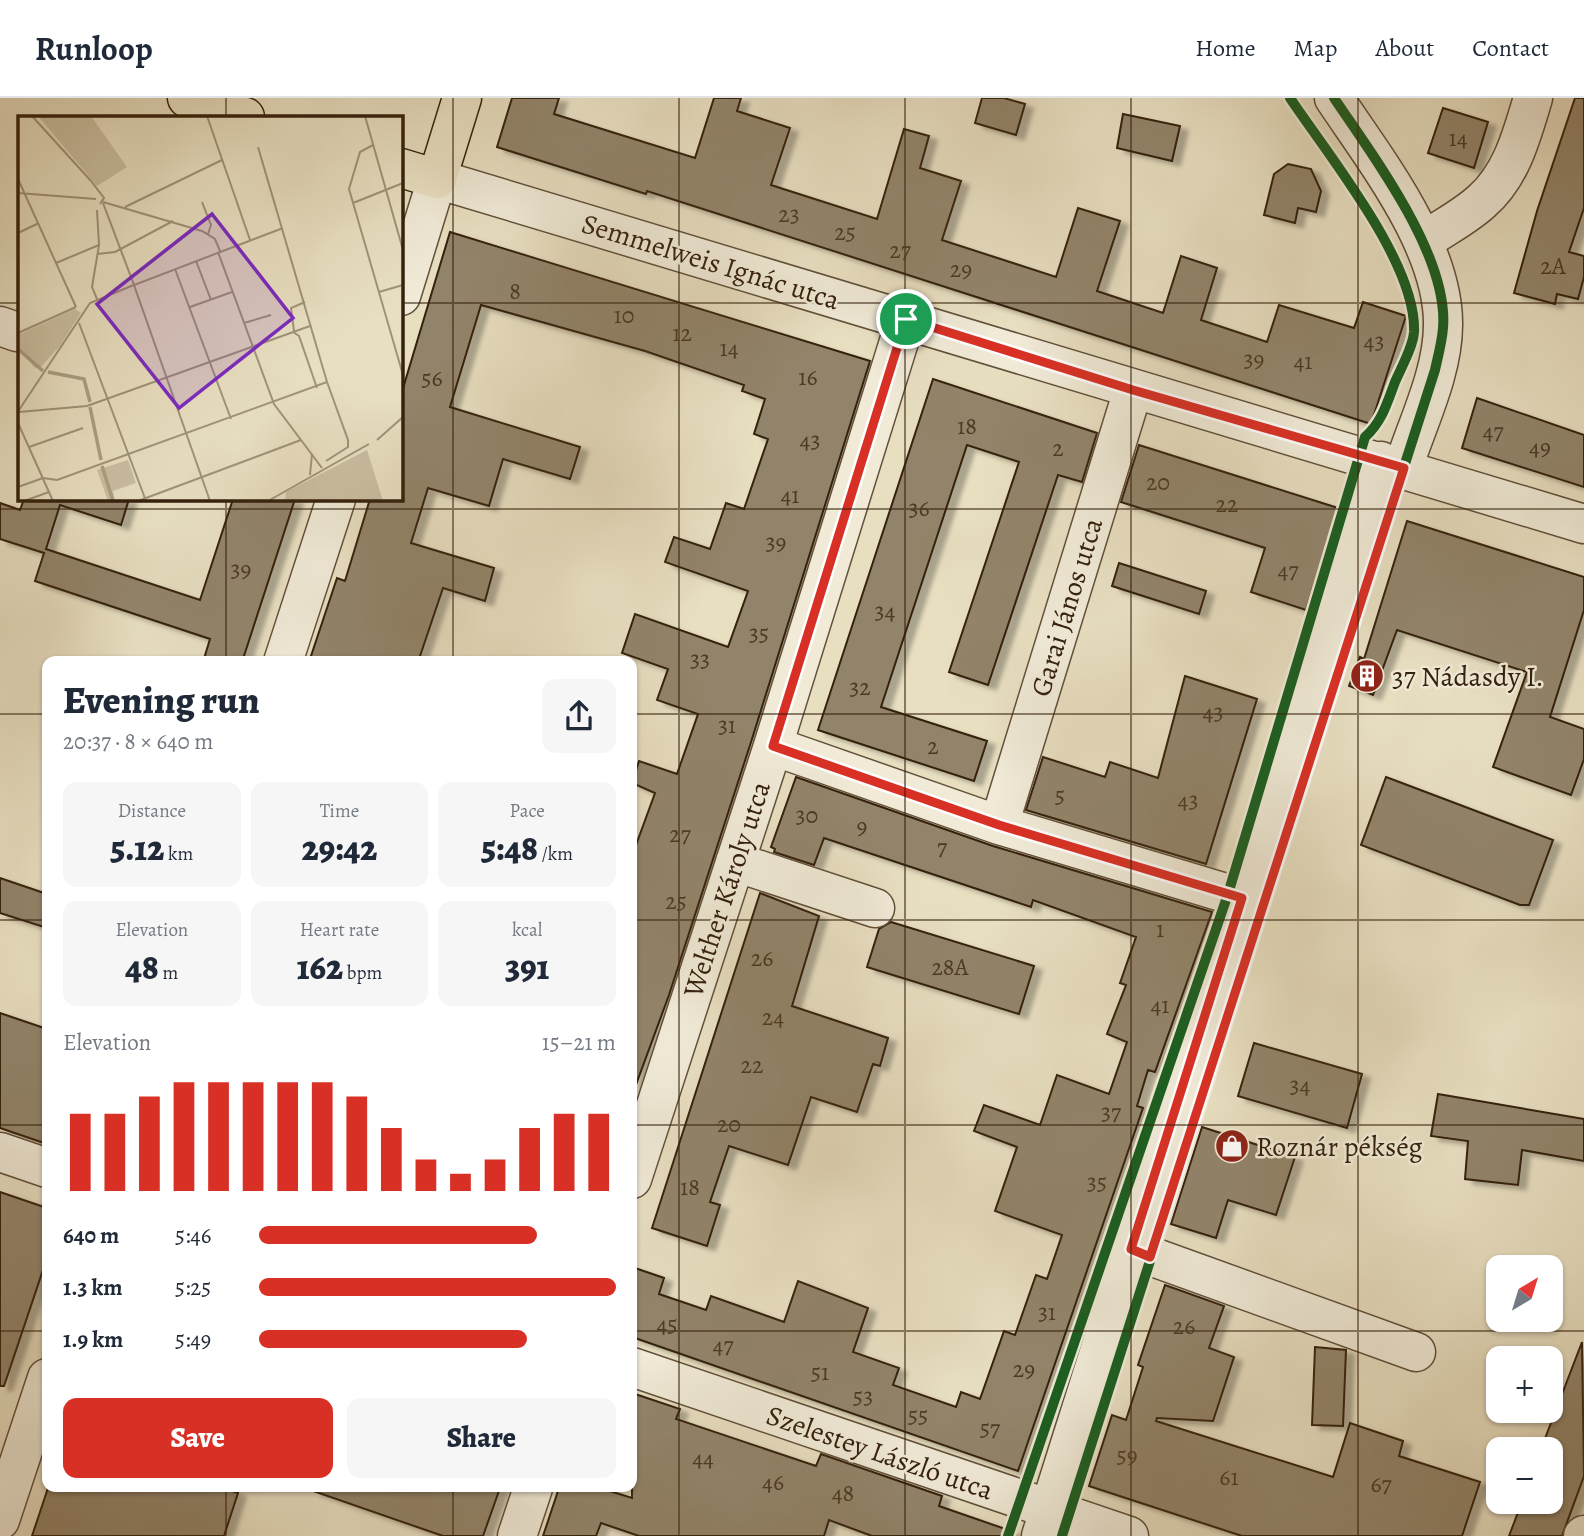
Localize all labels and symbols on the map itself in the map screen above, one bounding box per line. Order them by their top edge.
inset map [18,116,402,500]
house number: 14 [1448,122,1468,154]
house number: 23 [778,198,800,230]
street label: Semmelweis Ignác utca [577,205,844,319]
house number: 25 [834,216,856,248]
house number: 27 [889,234,912,266]
house number: 2A [1540,250,1567,282]
house number: 29 [950,253,972,285]
house number: 8 [509,275,521,307]
pin [876,289,936,349]
house number: 10 [614,299,635,331]
house number: 12 [672,317,692,349]
house number: 43 [1364,325,1384,357]
house number: 14 [719,332,739,364]
house number: 39 [1244,343,1264,375]
house number: 41 [1293,345,1313,377]
house number: 16 [798,361,818,393]
house number: 56 [421,362,443,394]
house number: 18 [957,410,977,442]
house number: 47 [1483,415,1504,447]
house number: 43 [800,424,820,456]
house number: 49 [1529,431,1551,463]
house number: 2 [1052,432,1064,464]
house number: 20 [1146,466,1170,498]
house number: 41 [780,479,800,511]
house number: 22 [1216,488,1238,520]
house number: 36 [908,492,930,524]
street label: Garai János utca [1022,513,1112,701]
house number: 39 [766,526,786,558]
house number: 39 [231,553,251,585]
house number: 47 [1278,554,1299,586]
house number: 34 [875,595,896,627]
house number: 35 [749,617,769,649]
house number: 33 [690,643,710,675]
building icon: 37 Nádasdy I. [1348,657,1386,695]
place label: 37 Nádasdy I. [1392,658,1544,696]
house number: 32 [849,671,871,703]
house number: 43 [1203,696,1223,728]
house number: 31 [718,709,736,741]
house number: 2 [927,730,939,762]
street label: Welther Károly utca [674,776,780,1003]
house number: 5 [1055,779,1065,811]
house number: 43 [1178,784,1198,816]
house number: 30 [796,799,818,831]
house number: 9 [857,810,867,842]
house number: 27 [669,818,692,850]
house number: 7 [937,831,948,863]
house number: 25 [665,885,687,917]
house number: 1 [1156,913,1164,945]
house number: 26 [751,942,773,974]
house number: 28A [931,951,970,983]
house number: 41 [1150,989,1170,1021]
house number: 24 [762,1001,784,1033]
house number: 22 [741,1049,763,1081]
house number: 34 [1290,1069,1311,1101]
house number: 37 [1101,1096,1122,1128]
house number: 20 [717,1108,741,1140]
shop icon: Roznár pékség [1213,1127,1251,1165]
place label: Roznár pékség [1256,1128,1423,1166]
house number: 35 [1087,1166,1107,1198]
house number: 18 [680,1171,700,1203]
north arrow [1486,1255,1563,1332]
house number: 31 [1038,1296,1056,1328]
house number: 45 [656,1308,678,1340]
house number: 26 [1173,1310,1195,1342]
house number: 47 [713,1329,734,1361]
house number: 29 [1013,1353,1035,1385]
house number: 51 [811,1356,829,1388]
house number: 53 [853,1380,873,1412]
street label: Szelestey László utca [761,1396,998,1510]
house number: 55 [908,1399,928,1431]
house number: 57 [980,1412,1001,1444]
house number: 59 [1116,1439,1138,1471]
house number: 44 [692,1442,714,1474]
house number: 61 [1219,1461,1239,1493]
house number: 46 [762,1466,784,1498]
house number: 67 [1370,1468,1393,1500]
house number: 48 [832,1477,854,1509]

